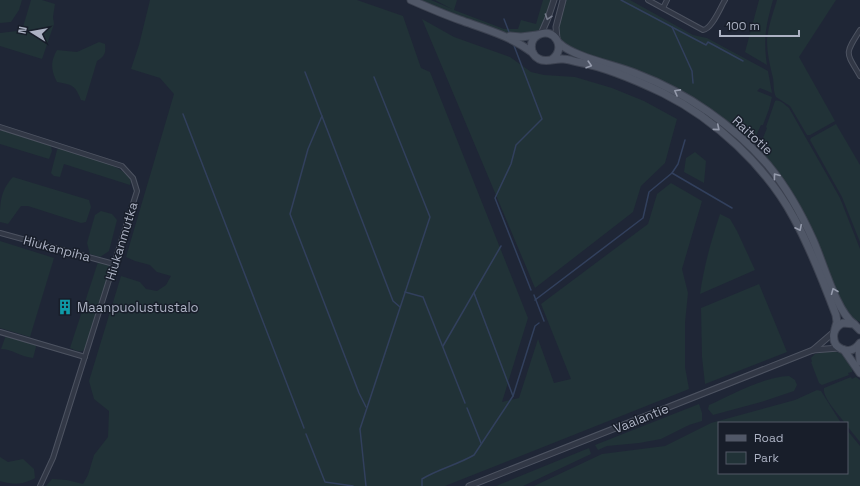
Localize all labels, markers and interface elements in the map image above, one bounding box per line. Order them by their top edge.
north arrow [12,12,52,52]
scale bar [720,12,799,38]
one-way arrow [545,14,553,21]
text: 100 m [726,18,760,34]
text: N [15,25,30,35]
one-way arrow [585,60,592,69]
one-way arrow [674,90,681,97]
street label: Raitotie [729,112,776,158]
one-way arrow [712,123,720,130]
one-way arrow [773,173,780,180]
street label: Hiukanmutka [101,199,142,283]
one-way arrow [794,223,802,231]
street label: Hiukanpiha [21,231,93,266]
one-way arrow [830,288,838,295]
building icon: Maanpuolustustalo [56,298,74,316]
place label: Maanpuolustustalo [77,299,199,316]
street label: Vaalantie [611,400,671,437]
legend [718,422,848,474]
text: Road [754,430,783,446]
text: Park [754,450,779,466]

